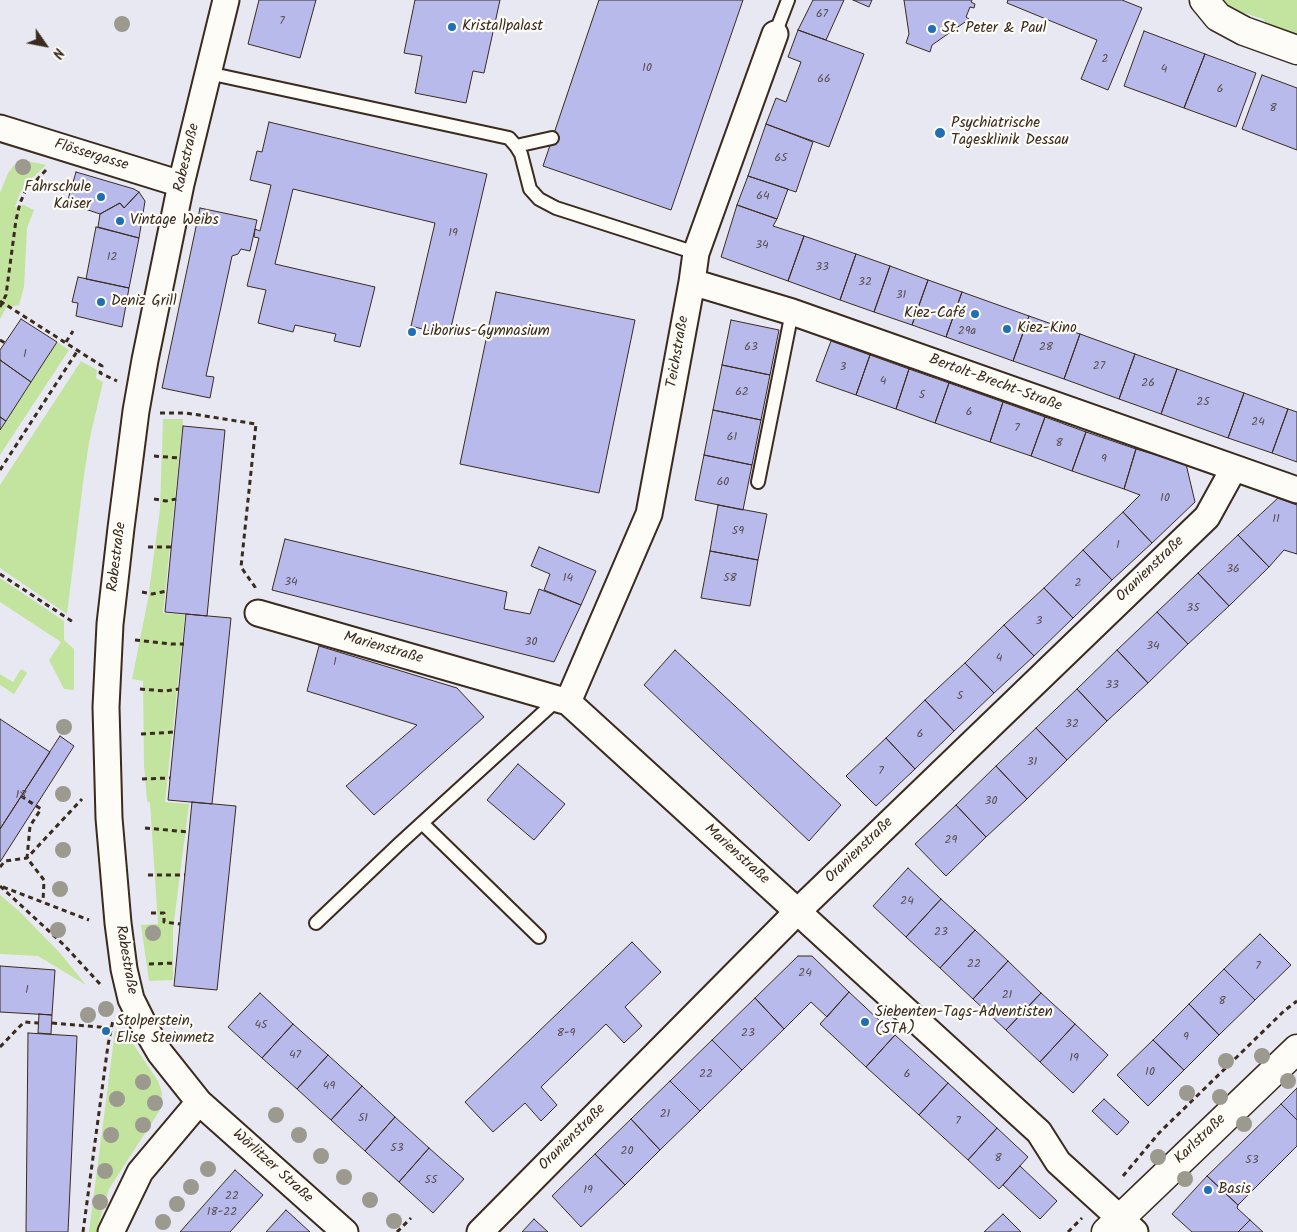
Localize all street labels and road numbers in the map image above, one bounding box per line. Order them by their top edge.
street label: Rabestraße [171,122,205,194]
street label: Flössergasse [52,136,130,176]
street label: Teichstraße [664,315,694,389]
street label: Bertolt-Brecht-Straße [926,352,1064,416]
street label: Rabestraße [105,521,131,593]
street label: Oranienstraße [1113,533,1189,607]
street label: Marienstraße [341,629,425,669]
street label: Oranienstraße [822,814,898,888]
street label: Marienstraße [700,821,772,889]
street label: Rabestraße [110,924,140,996]
street label: Oranienstraße [536,1101,610,1175]
street label: Karlstraße [1172,1111,1230,1169]
street label: Wörlitzer Straße [228,1126,316,1208]

